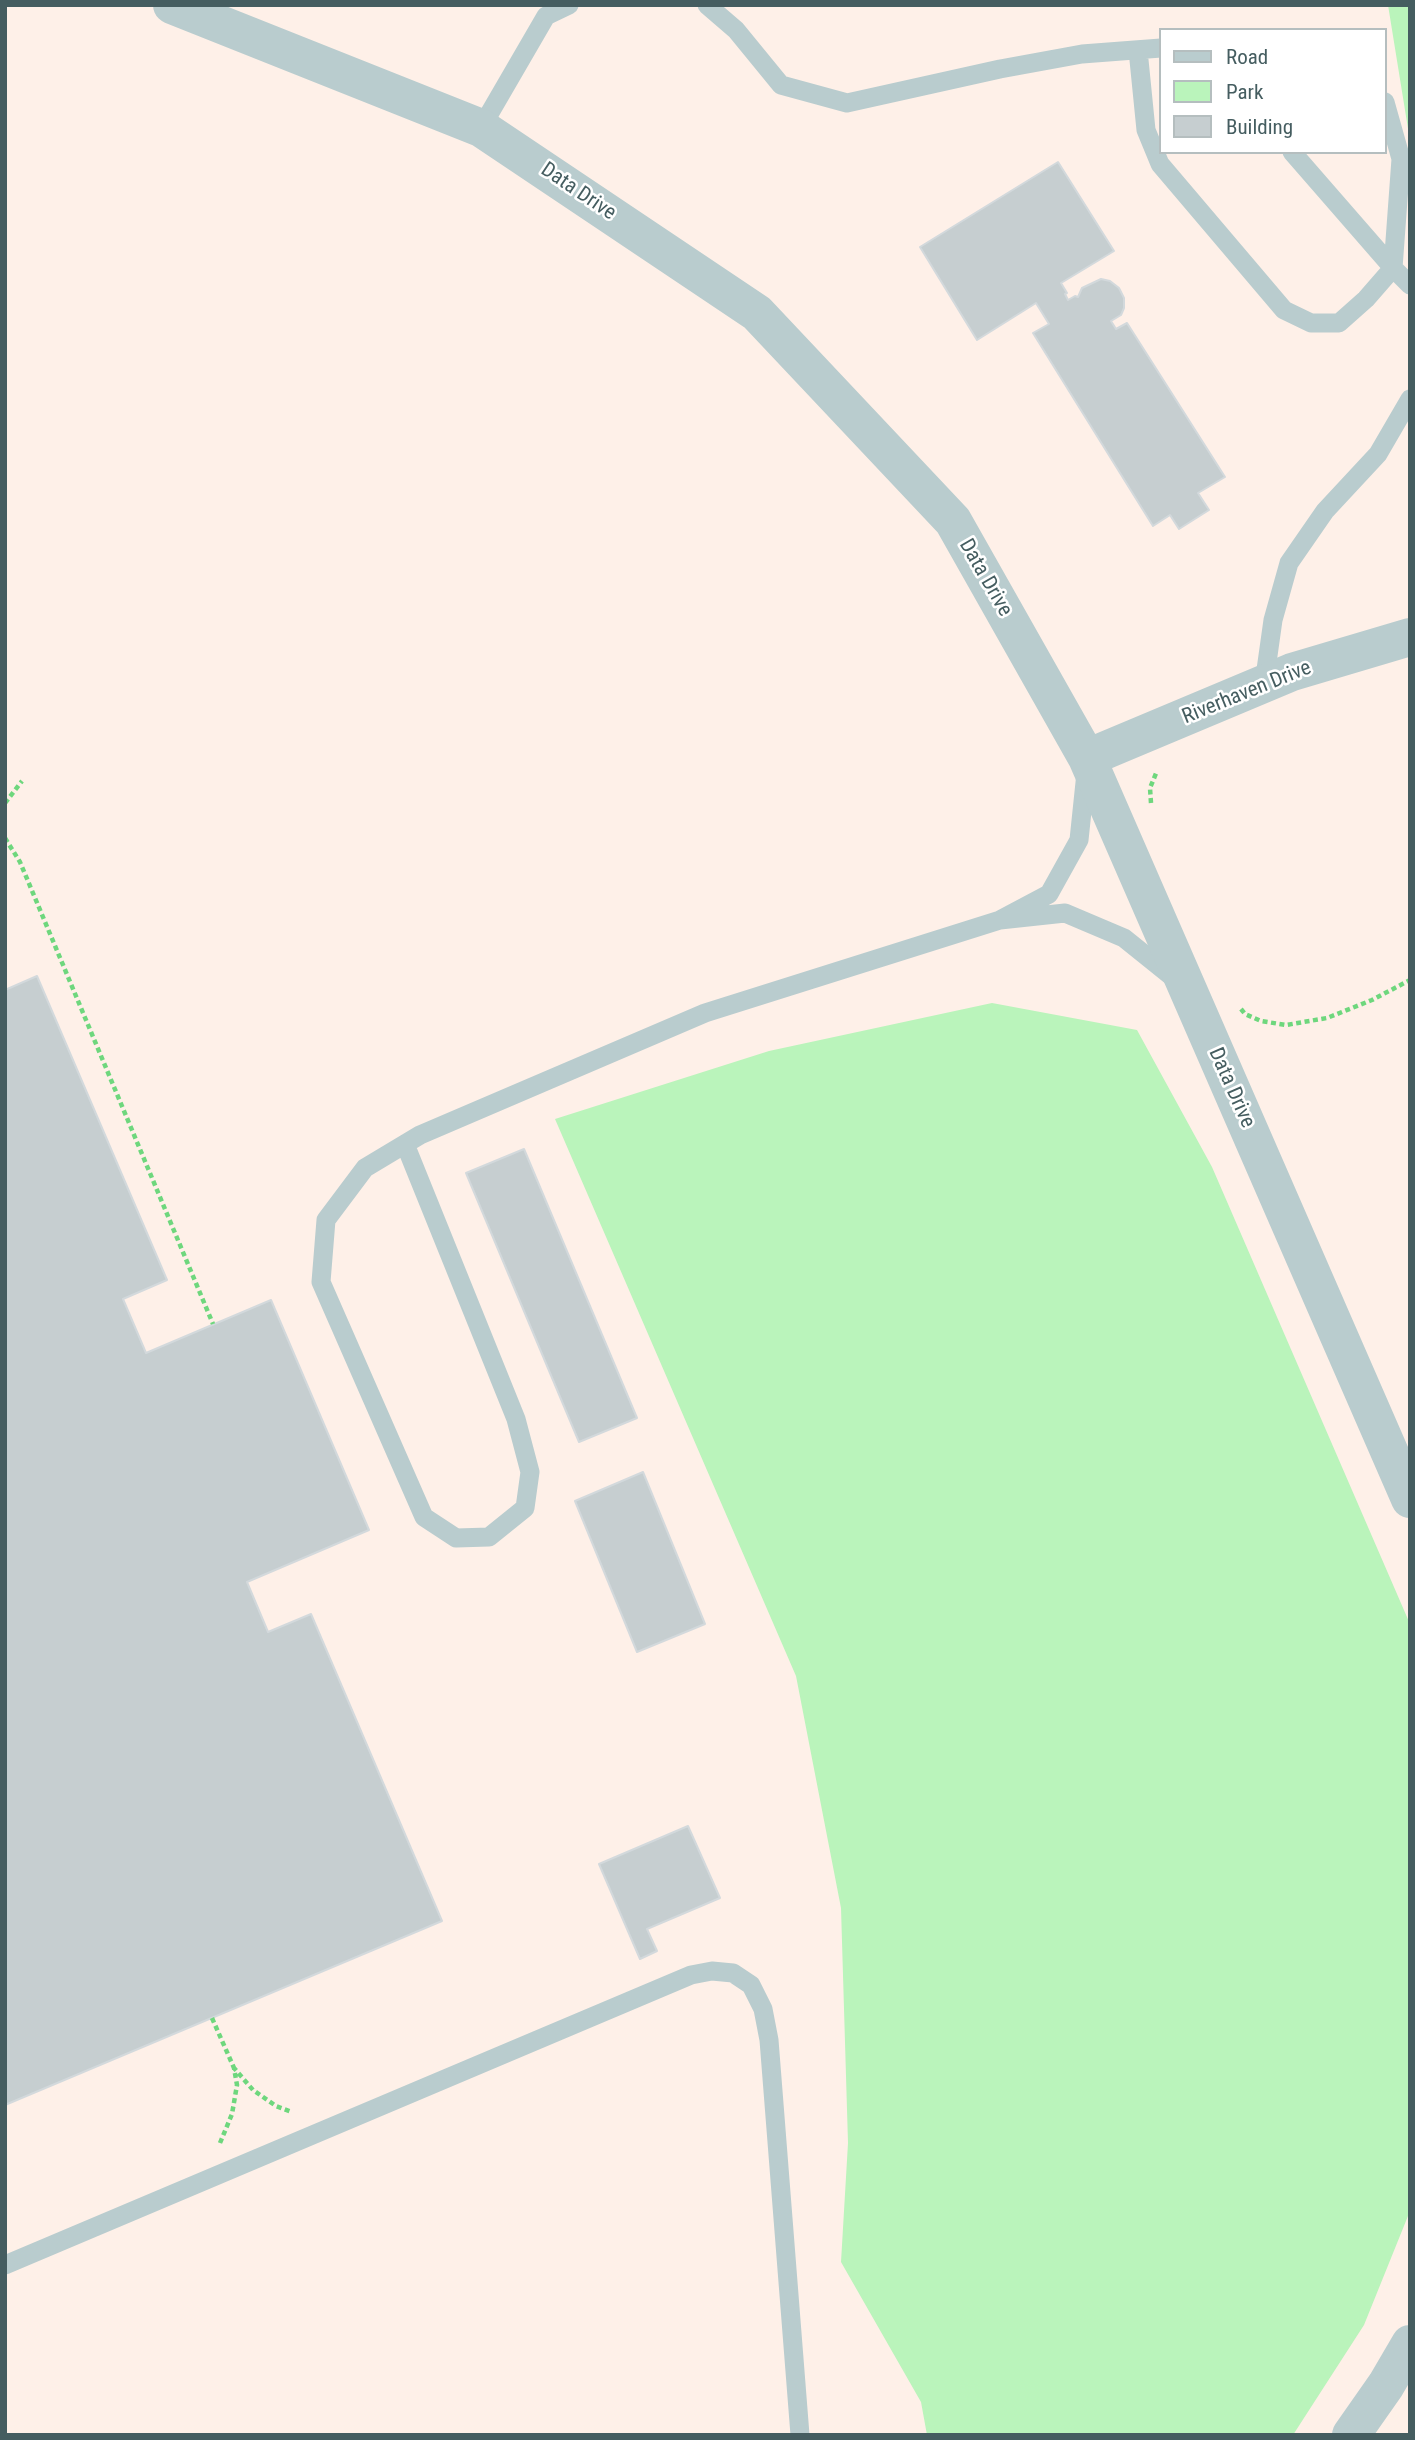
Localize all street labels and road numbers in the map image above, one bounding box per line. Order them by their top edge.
street label: Data Drive [536,158,620,226]
street label: Data Drive [953,535,1017,621]
street label: Riverhaven Drive [1179,656,1315,730]
street label: Data Drive [1202,1044,1260,1132]

